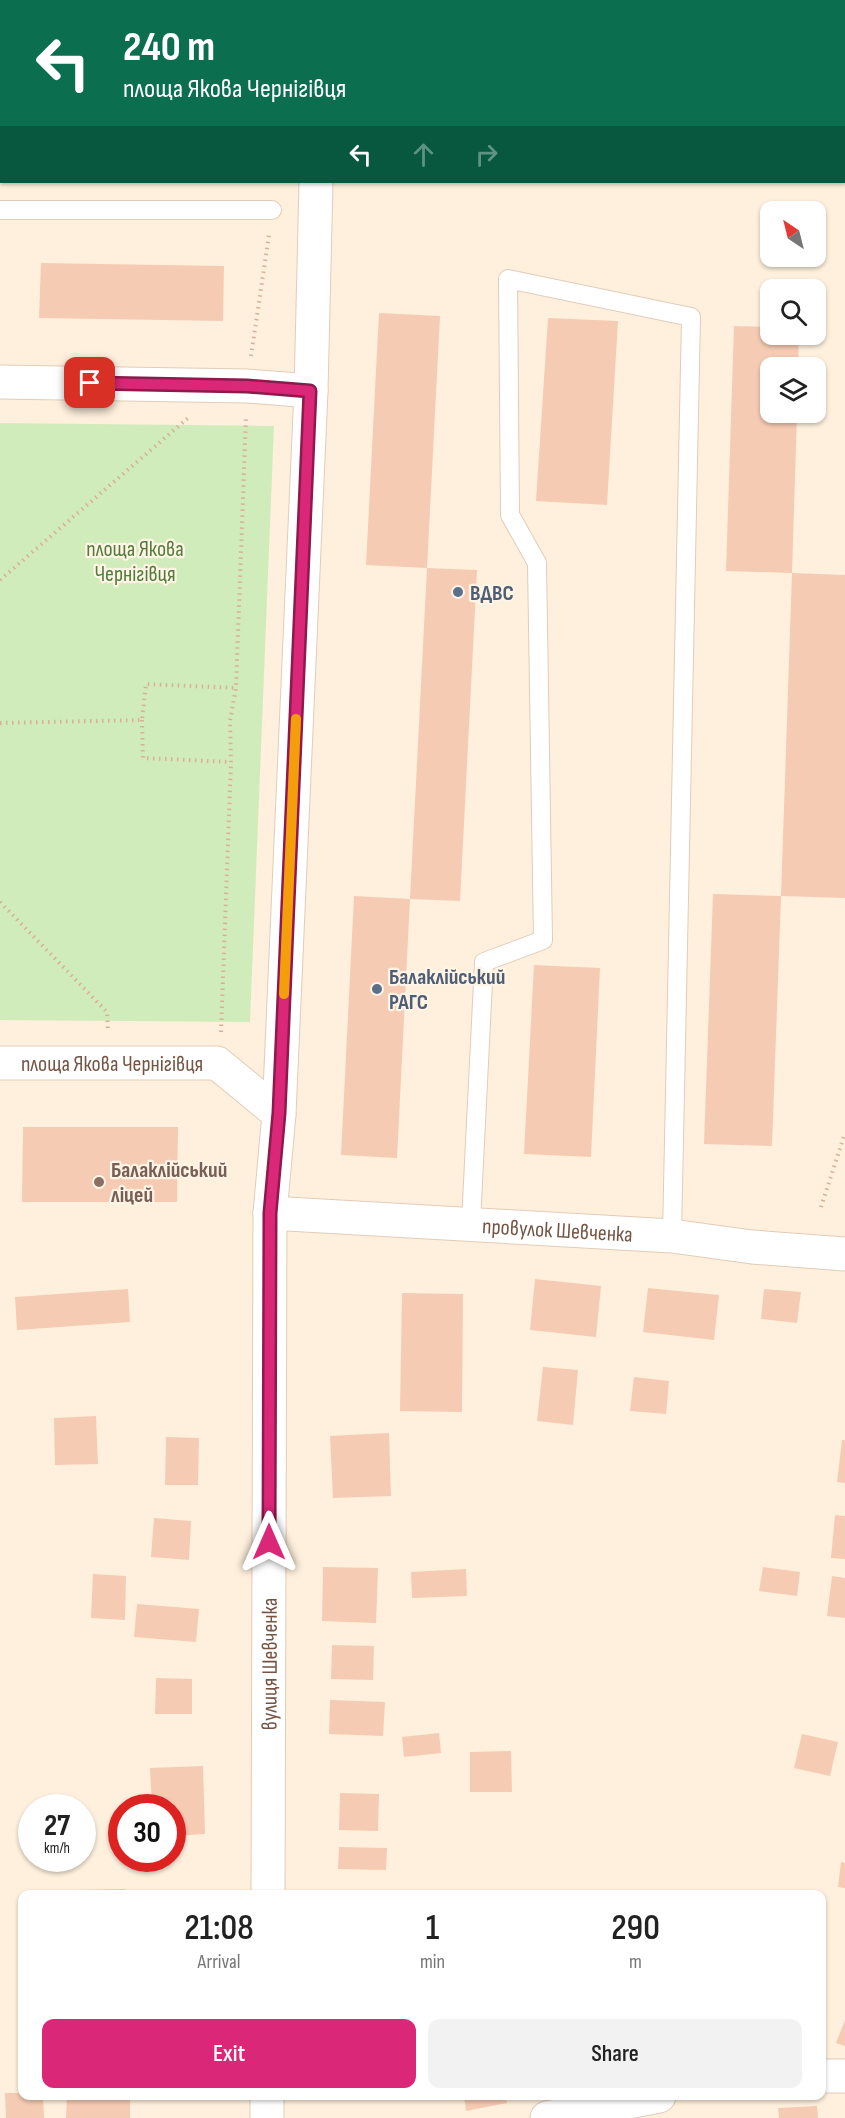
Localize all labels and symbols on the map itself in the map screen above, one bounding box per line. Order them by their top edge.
north arrow [760,201,826,267]
pin [64,357,115,408]
park label: площа Якова Чернігівця [86,536,184,588]
place label: ВДВС [470,580,514,607]
marker: ВДВС [451,585,465,599]
place label: Балаклійський РАГС [389,964,505,1016]
marker: Балаклійський РАГС [370,982,384,996]
street label: площа Якова Чернігівця [21,1051,203,1078]
place label: Балаклійський ліцей [111,1157,227,1209]
marker: Балаклійський ліцей [92,1175,106,1189]
street label: провулок Шевченка [481,1213,633,1249]
position arrow [237,1510,301,1574]
street label: вулиця Шевченка [256,1598,284,1730]
speed limit sign: 30 [108,1794,186,1872]

